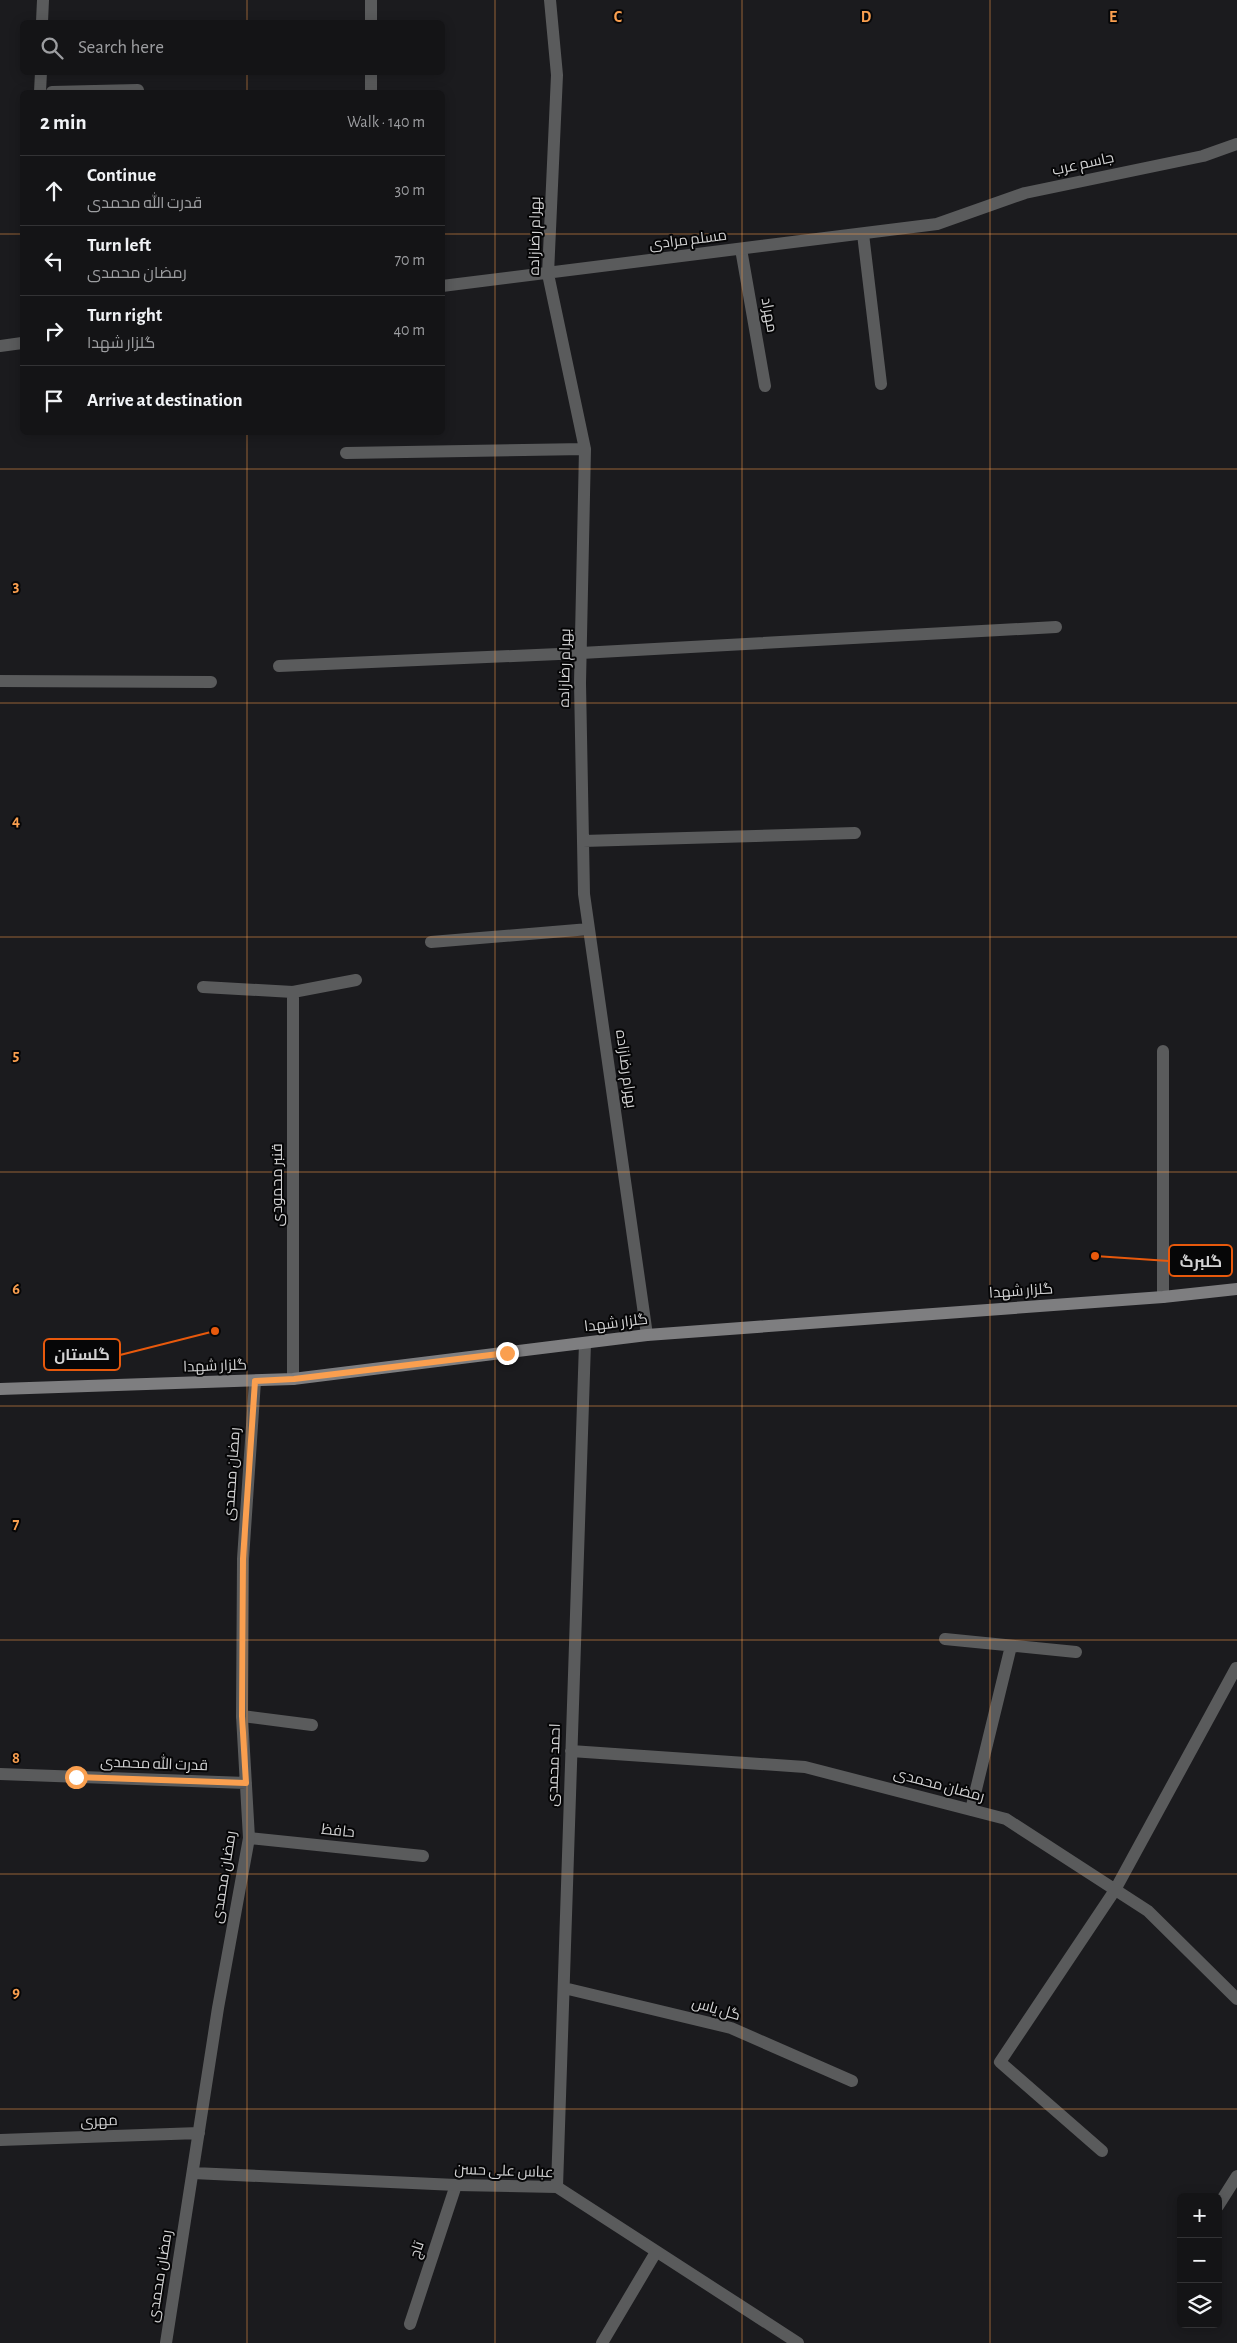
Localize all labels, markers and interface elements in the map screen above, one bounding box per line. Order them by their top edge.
text: C [614,9,623,25]
text: D [861,9,872,25]
text: E [1109,9,1117,25]
search box [20,20,445,75]
icon: search [38,34,66,62]
text: Search here [78,38,164,57]
text: 2 min [40,112,87,133]
text: Walk · 140 m [347,114,425,130]
street label: جاسم عرب [1051,150,1116,180]
text: Continue [87,166,156,185]
icon: ahead [40,177,68,205]
text: 30 m [395,182,425,198]
text: قدرت الله محمدی [87,195,202,211]
street label: بهرام رضازاده [527,196,545,276]
street label: مسلم مرادی [648,228,728,254]
text: Turn left [87,236,151,255]
icon: left [40,247,68,275]
text: 70 m [394,252,425,268]
text: رمضان محمدی [87,265,187,281]
street label: مهراد [757,296,779,334]
text: Turn right [87,306,162,325]
icon: right [40,317,68,345]
text: 40 m [393,322,425,338]
text: گلزار شهدا [87,335,155,351]
icon: arrive [40,387,68,415]
text: Arrive at destination [87,391,243,410]
text: 3 [13,578,20,594]
street label: بهرام رضازاده [557,628,575,708]
text: 4 [12,813,20,829]
street label: بهرام رضازاده [611,1029,639,1109]
text: 5 [13,1047,20,1063]
street label: قنبر محمودی [270,1143,287,1227]
callout: گلبرگ [1169,1245,1232,1276]
text: گلبرگ [1180,1254,1222,1271]
street label: گلزار شهدا [988,1280,1054,1303]
text: 6 [12,1281,20,1297]
street label: گلزار شهدا [583,1311,649,1336]
callout: گلستان [44,1339,120,1370]
route end [496,1342,519,1365]
text: گلستان [54,1347,110,1364]
street label: گلزار شهدا [183,1356,247,1377]
street label: رمضان محمدی [221,1427,245,1521]
text: 7 [13,1516,20,1532]
street label: احمد محمدی [545,1723,565,1807]
text: 8 [12,1750,20,1766]
street label: قدرت الله محمدی [100,1752,208,1775]
route start [65,1766,88,1789]
street label: رمضان محمدی [891,1766,986,1806]
street label: حافظ [320,1822,356,1840]
street label: رمضان محمدی [209,1830,241,1925]
text: 9 [12,1984,20,2000]
street label: گل یاس [690,1995,742,2025]
street label: مهری [80,2113,118,2131]
street label: عباس علی حسن [454,2162,554,2182]
map controls [1177,2193,1222,2328]
button: + [1177,2193,1222,2238]
street label: رمضان محمدی [145,2229,177,2324]
button: − [1177,2238,1222,2283]
street label: تاج [407,2240,430,2261]
button: layers [1177,2283,1222,2328]

